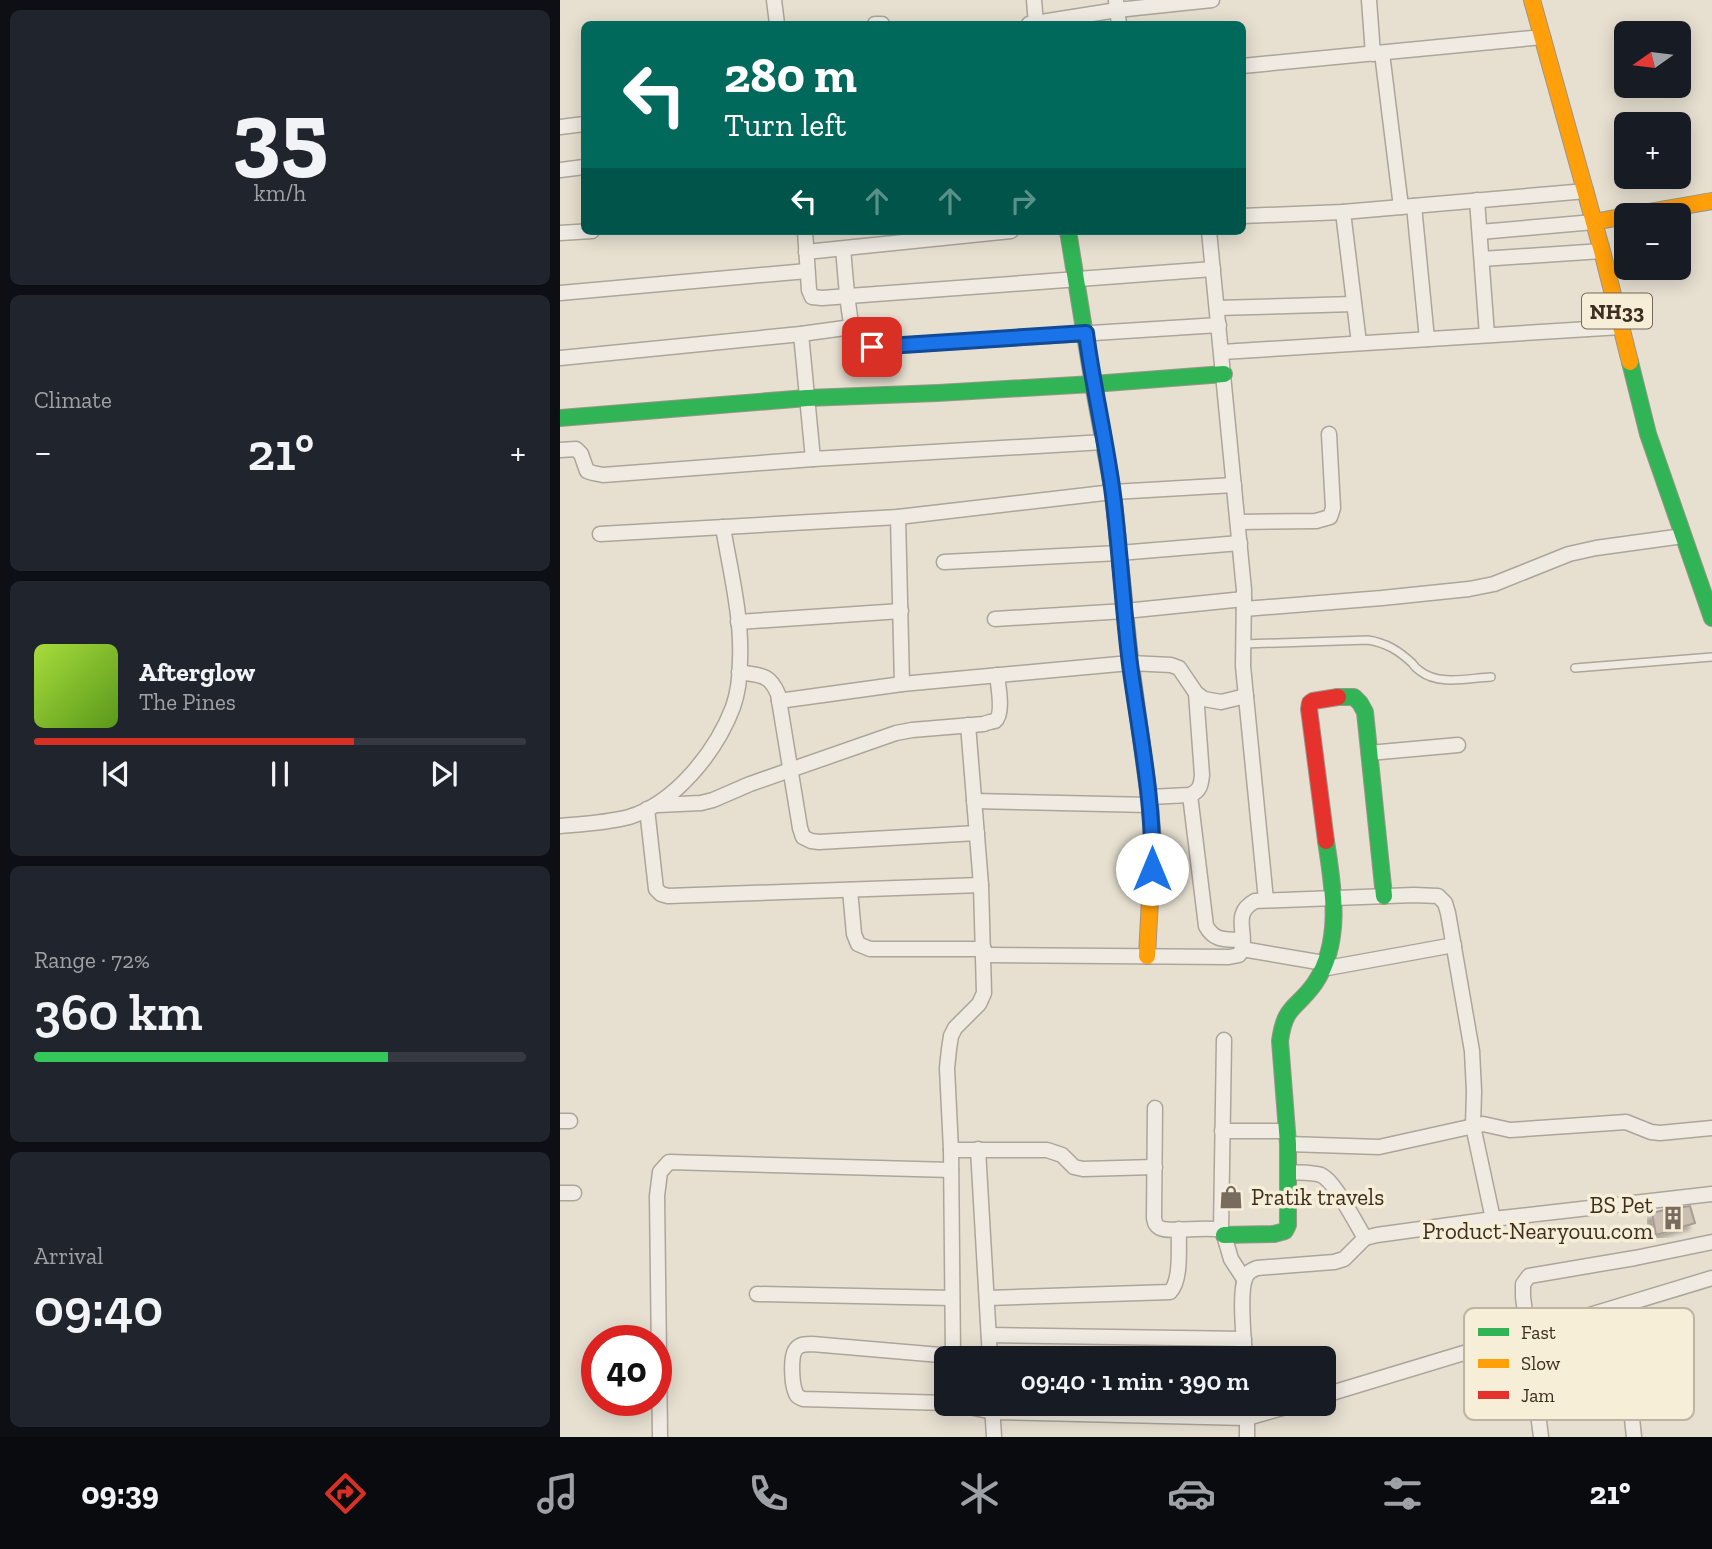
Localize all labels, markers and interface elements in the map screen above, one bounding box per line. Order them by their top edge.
north arrow [1614,21,1690,98]
map controls [1614,21,1691,280]
text: 280 m [724,46,857,105]
icon: left [609,49,700,140]
text: 35 [232,79,328,188]
text: Turn left [724,106,846,144]
button: + [1614,112,1691,189]
text: km/h [254,179,306,207]
icon: left [785,182,823,220]
icon: ahead [858,182,896,220]
icon: ahead [931,182,969,220]
icon: right [1004,182,1042,220]
button: − [1614,203,1691,280]
road number: NH33 [1582,294,1652,328]
pin [842,317,902,377]
icon: arrive [853,328,891,366]
text: Climate [34,386,112,414]
text: 21° [248,421,314,483]
text: − [34,429,52,475]
text: + [510,429,526,475]
text: Afterglow [139,656,255,688]
text: The Pines [139,688,236,716]
icon: previous [97,755,135,793]
icon: pause [261,755,299,793]
icon: next [425,755,463,793]
position arrow [1115,832,1189,906]
text: Range · 72% [34,946,150,974]
text: 360 km [34,981,202,1043]
shop icon: Pratik travels [1217,1183,1245,1211]
place label: Pratik travels [1251,1183,1384,1211]
place label: BS Pet Product-Nearyouu.com [1422,1191,1653,1245]
building icon: BS Pet Product-Nearyouu.com [1659,1204,1687,1232]
text: Arrival [34,1242,103,1270]
text: 09:40 [34,1277,163,1339]
legend [1464,1308,1694,1420]
text: Fast [1521,1321,1556,1344]
speed limit sign: 40 [581,1325,672,1416]
text: Slow [1521,1352,1561,1375]
text: 09:40 · 1 min · 390 m [1021,1365,1249,1397]
text: Jam [1521,1384,1555,1407]
icon: directions [321,1469,370,1518]
icon: music [533,1469,582,1518]
icon: phone [744,1469,793,1518]
icon: climate [955,1469,1004,1518]
icon: car [1167,1469,1216,1518]
icon: filters [1378,1469,1427,1518]
text: 09:39 [81,1474,159,1512]
text: 21° [1590,1474,1631,1512]

